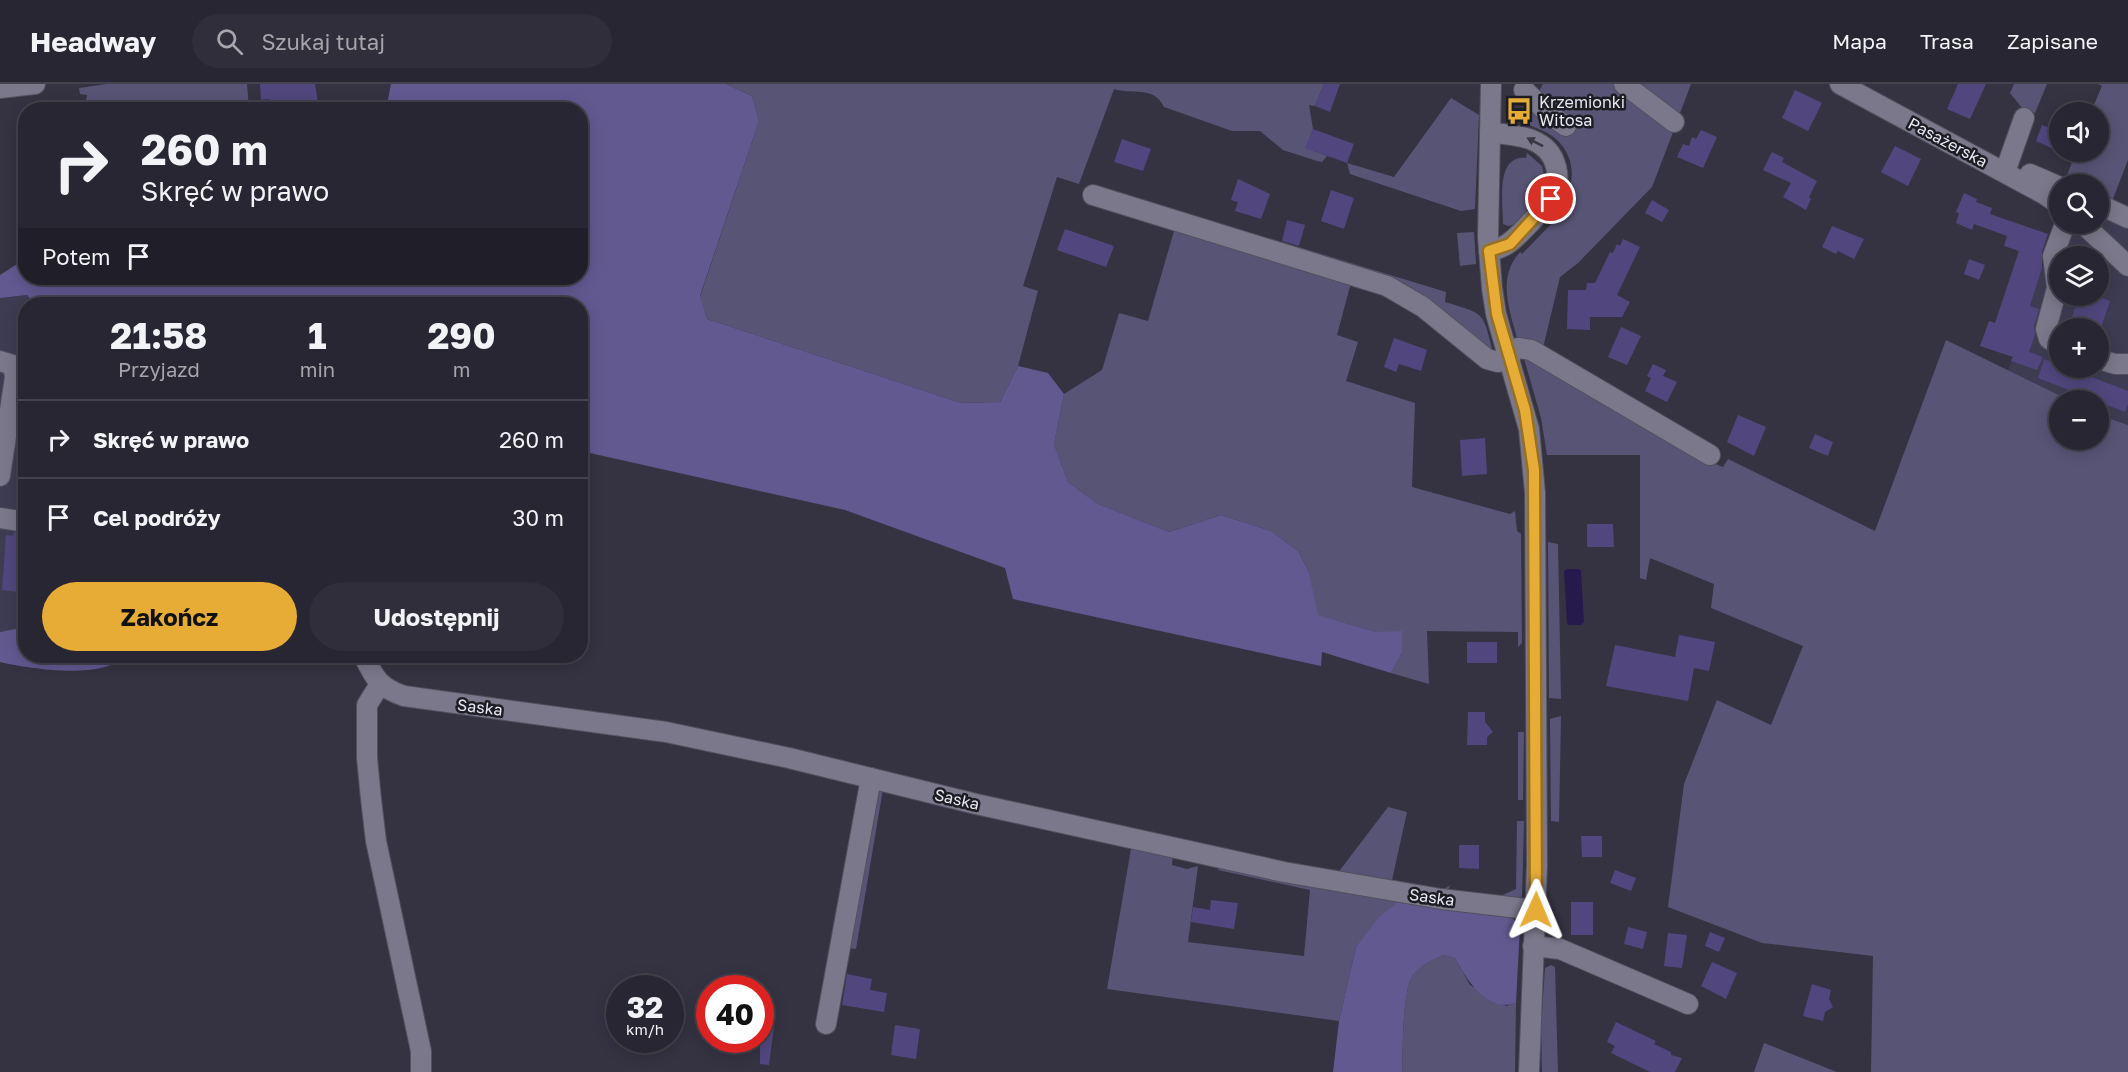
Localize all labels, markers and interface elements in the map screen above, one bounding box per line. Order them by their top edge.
search box [192,14,612,68]
text: Headway [30,25,156,58]
icon: search [213,25,246,58]
text: Szukaj tutaj [261,28,385,55]
text: Mapa [1832,28,1887,54]
text: Trasa [1920,28,1974,54]
text: Zapisane [2007,28,2098,54]
place label: Krzemionki Witosa [1539,92,1625,130]
bus stop icon: Krzemionki Witosa [1504,96,1534,126]
map controls [2049,102,2109,450]
button: sound [2049,102,2109,162]
street label: Pasażerska [1905,113,1991,171]
text: 260 m [141,124,268,174]
icon: right [42,126,120,204]
one-way arrow [1526,138,1544,148]
pin [1525,173,1576,224]
button: search [2049,174,2109,234]
text: Skręć w prawo [141,175,329,207]
icon: arrive [1534,182,1567,215]
icon: arrive [122,240,155,273]
text: Potem [42,243,110,270]
button: layers [2049,246,2109,306]
text: 21:58 [110,314,207,357]
text: 1 [308,314,327,357]
text: 290 [427,314,496,357]
button: + [2049,318,2109,378]
text: Przyjazd [118,357,200,381]
text: min [300,357,335,381]
text: m [453,357,470,381]
button: − [2049,390,2109,450]
icon: right [42,423,75,456]
text: Skręć w prawo [93,426,249,453]
text: 260 m [499,426,564,453]
icon: arrive [42,501,75,534]
text: Cel podróży [93,504,221,531]
text: 30 m [513,504,564,531]
button: Zakończ [42,582,297,651]
button: Udostępnij [309,582,564,651]
street label: Saska [456,694,504,720]
street label: Saska [932,784,982,814]
position arrow [1504,878,1568,942]
street label: Saska [1408,884,1456,910]
speed limit sign: 40 [696,975,774,1053]
text: 32 [627,989,663,1025]
text: km/h [626,1020,664,1038]

